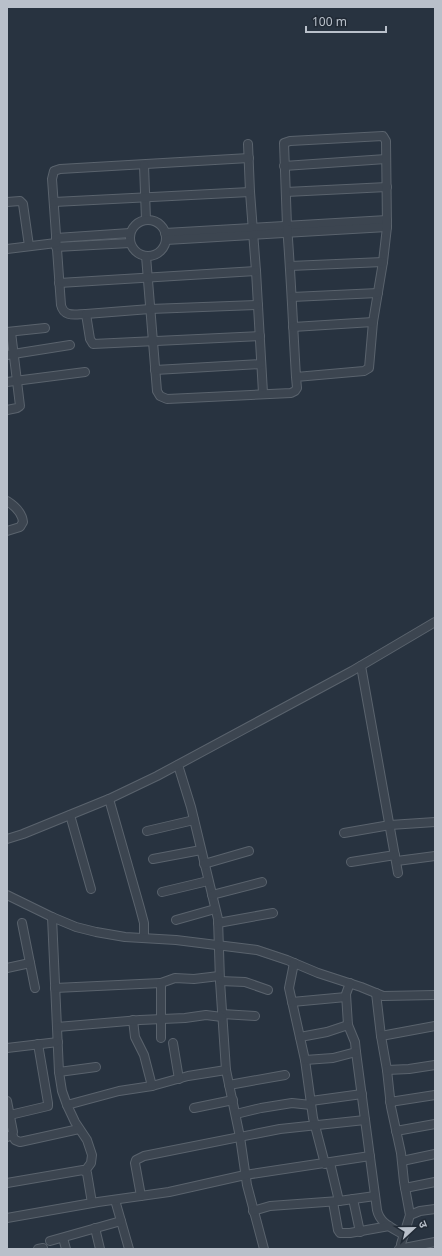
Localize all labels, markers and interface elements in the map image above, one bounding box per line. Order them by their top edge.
scale bar [306,8,386,34]
text: 100 m [312,13,347,30]
north arrow [394,1208,434,1248]
text: उ [416,1218,432,1230]

